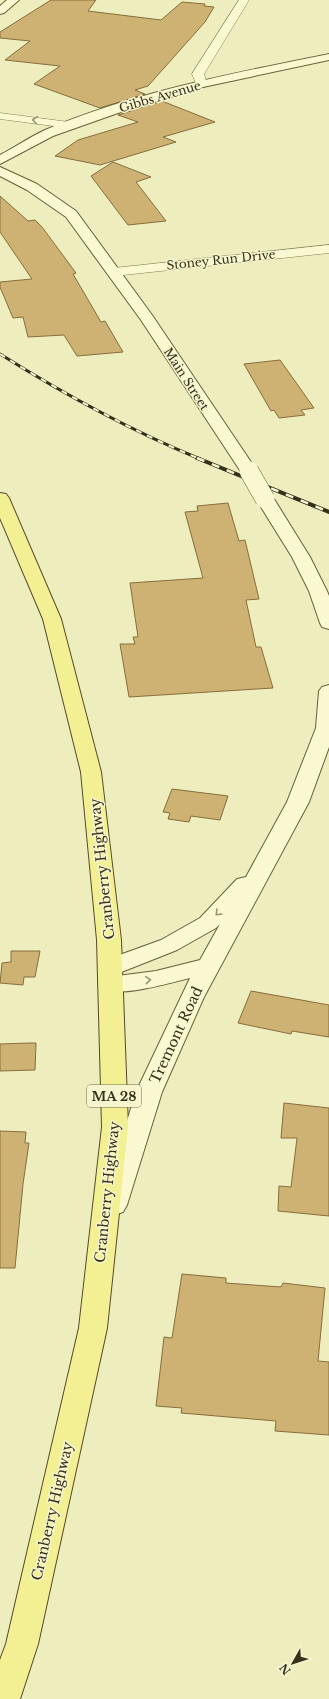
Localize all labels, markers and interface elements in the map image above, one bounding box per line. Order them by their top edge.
street label: Gibbs Avenue [117,78,203,115]
one-way arrow [32,116,38,125]
street label: Stoney Run Drive [166,246,276,273]
street label: Main Street [161,345,212,413]
street label: Cranberry Highway [86,797,118,941]
one-way arrow [215,908,223,916]
one-way arrow [145,976,151,985]
street label: Tremont Road [146,983,207,1086]
road number: MA 28 [87,1085,141,1107]
street label: Cranberry Highway [91,1120,123,1264]
street label: Cranberry Highway [27,1440,77,1582]
north arrow [273,1643,313,1683]
text: N [276,1660,294,1678]

